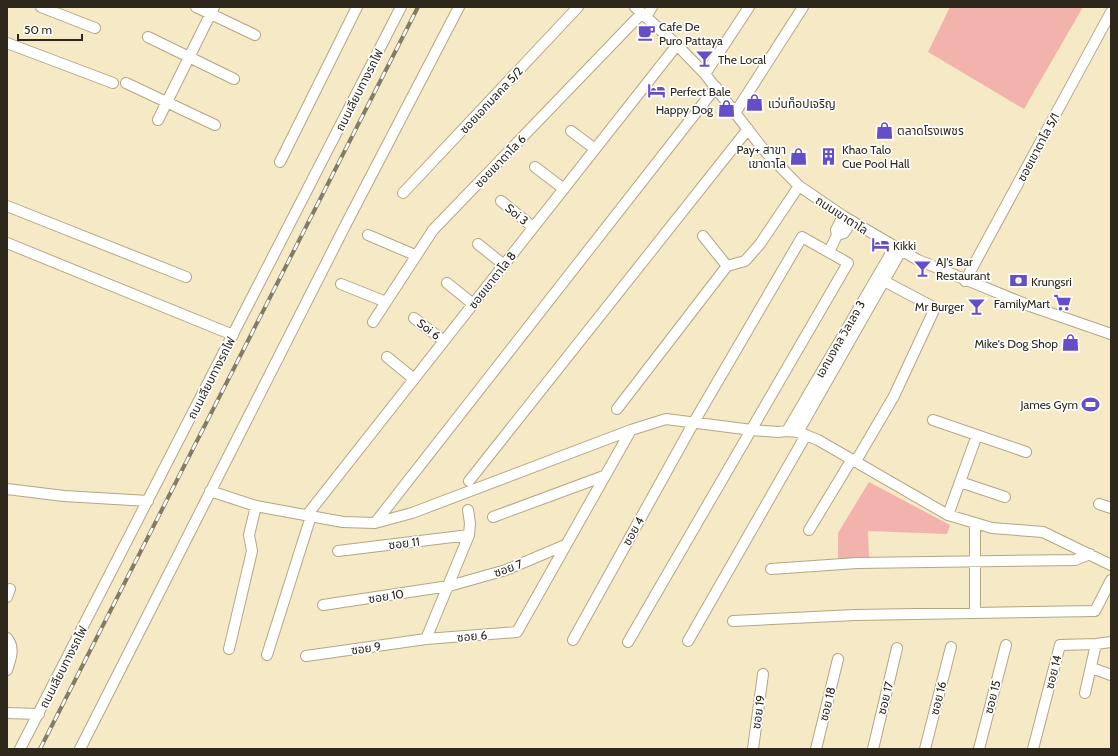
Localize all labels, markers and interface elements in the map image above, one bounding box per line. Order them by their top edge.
scale bar [18,16,82,42]
place label: Cafe De Puro Pattaya [659,19,723,48]
text: 50 m [24,22,52,37]
cafe icon: Cafe De Puro Pattaya [636,23,656,43]
street label: ถนนเลียบทางรถไฟ [332,47,386,133]
bar icon: The Local [695,49,715,69]
place label: The Local [718,52,766,67]
street label: ซอยเอกมลคล 5/2 [456,63,526,137]
hotel icon: Perfect Bale [647,81,667,101]
place label: Perfect Bale [670,84,731,99]
shop icon: แว่นท็อปเจริญ [745,93,765,113]
place label: แว่นท็อปเจริญ [768,96,836,111]
shop icon: Happy Dog [716,99,736,119]
place label: Happy Dog [656,102,714,117]
street label: ซอยเขาตาโล 5/1 [1014,110,1062,184]
shop icon: ตลาดโรงเพชร [874,120,894,140]
place label: ตลาดโรงเพชร [897,123,964,138]
street label: ซอยเขาตาโล 6 [471,131,529,191]
place label: Pay+ สาขา เขาตาโล [737,142,786,171]
place label: Khao Talo Cue Pool Hall [842,142,910,171]
shop icon: Pay+ สาขา เขาตาโล [789,146,809,166]
building icon: Khao Talo Cue Pool Hall [819,146,839,166]
street label: ถนนเขาตาโล [813,192,871,238]
street label: Soi 3 [502,200,532,228]
hotel icon: Kikki [870,235,890,255]
place label: Kikki [893,238,916,253]
street label: ซอยเขาตาโล 8 [465,248,519,312]
place label: AJ's Bar Restaurant [936,254,990,283]
bar icon: AJ's Bar Restaurant [913,258,933,278]
bank icon: Krungsri [1008,271,1028,291]
place label: Krungsri [1031,274,1072,289]
supermarket icon: FamilyMart [1053,293,1073,313]
bar icon: Mr Burger [967,296,987,316]
place label: FamilyMart [994,296,1050,311]
street label: เอกมงคล วิลเลจ 3 [812,298,868,380]
place label: Mr Burger [915,299,964,314]
street label: Soi 6 [414,315,444,343]
shop icon: Mike's Dog Shop [1061,333,1081,353]
street label: ถนนเลียบทางรถไฟ [184,335,238,421]
place label: Mike's Dog Shop [975,336,1058,351]
sports icon: James Gym [1081,394,1101,414]
place label: James Gym [1019,397,1078,412]
street label: ซอย 4 [619,514,647,548]
street label: ซอย 11 [388,534,420,552]
street label: ซอย 7 [492,556,524,580]
street label: ซอย 10 [367,586,405,606]
street label: ถนนเลียบทางรถไฟ [36,624,90,710]
street label: ซอย 6 [456,627,488,645]
street label: ซอย 9 [350,638,382,658]
street label: ซอย 14 [1042,654,1064,690]
street label: ซอย 16 [927,679,949,716]
street label: ซอย 15 [981,679,1003,715]
street label: ซอย 17 [874,680,896,716]
street label: ซอย 18 [816,685,838,723]
street label: ซอย 19 [748,694,768,730]

